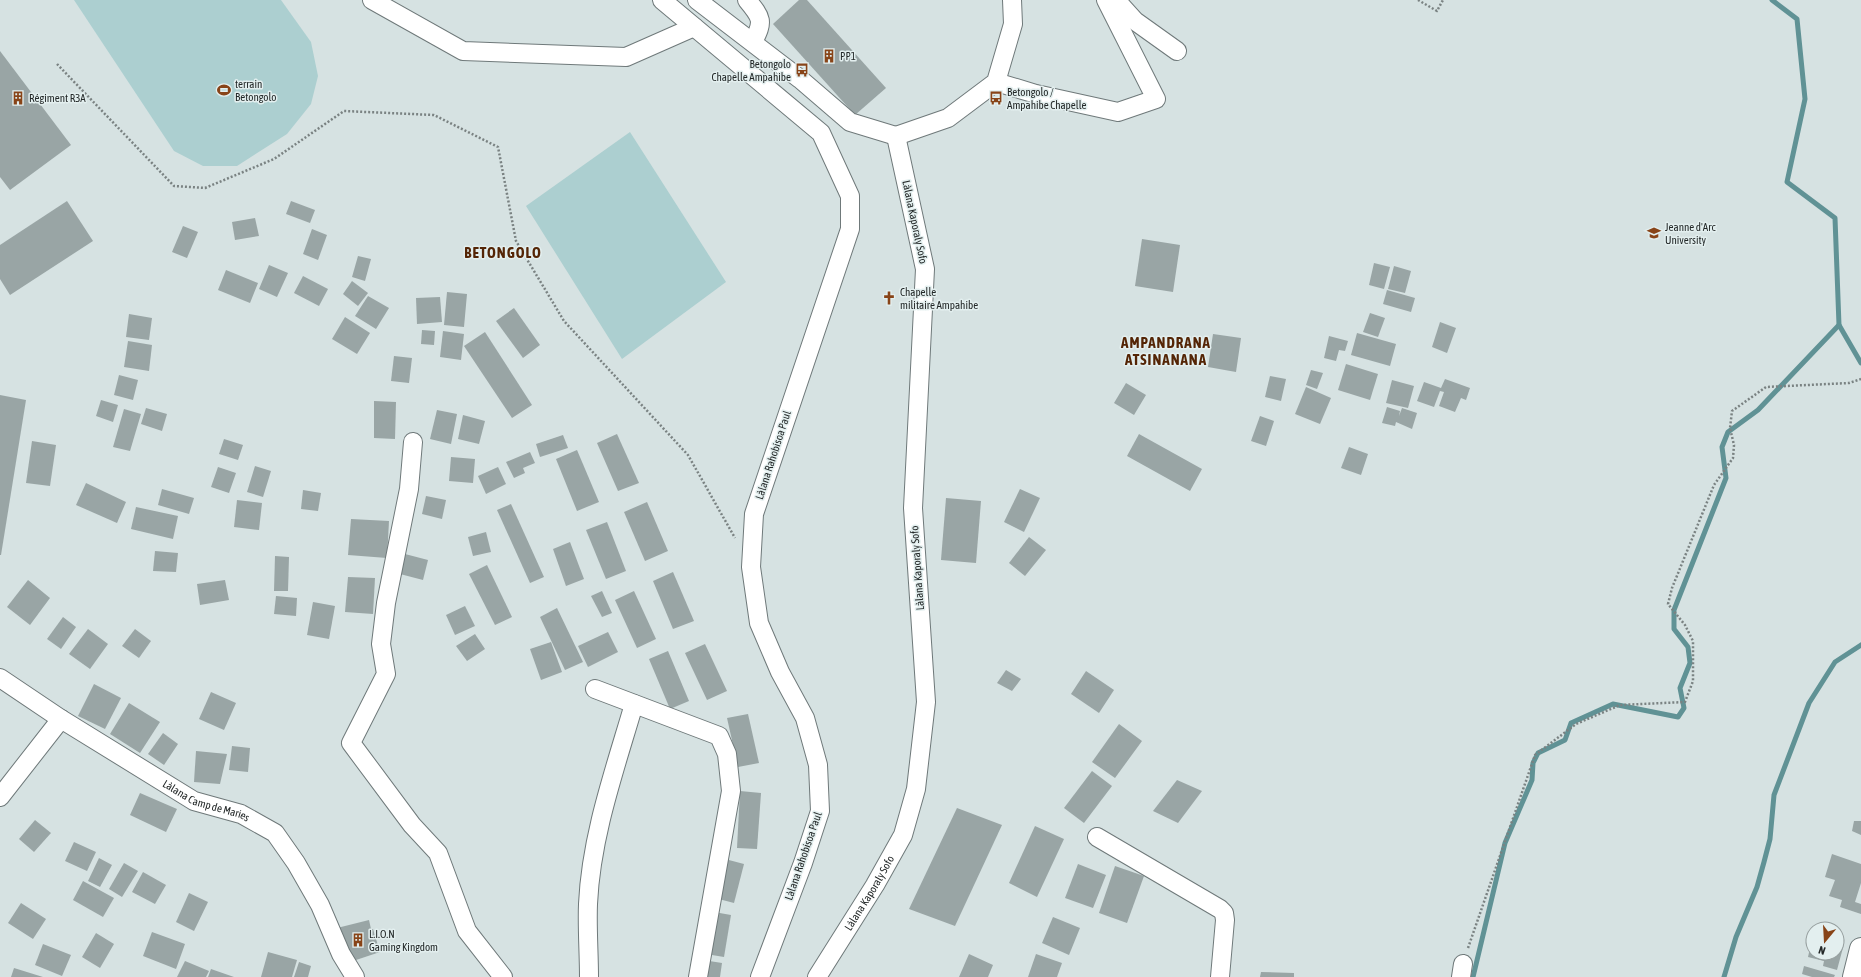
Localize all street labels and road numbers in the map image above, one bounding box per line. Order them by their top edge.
street label: Làlana Kaporaly Sofo [900,179,930,265]
street label: Làlana Rahobisoa Paul [753,409,793,501]
street label: Làlana Kaporaly Sofo [908,525,926,611]
street label: Làlana Camp de Maries [161,777,252,824]
street label: Làlana Rahobisoa Paul [782,810,824,902]
street label: Làlana Kaporaly Sofo [842,853,896,932]

